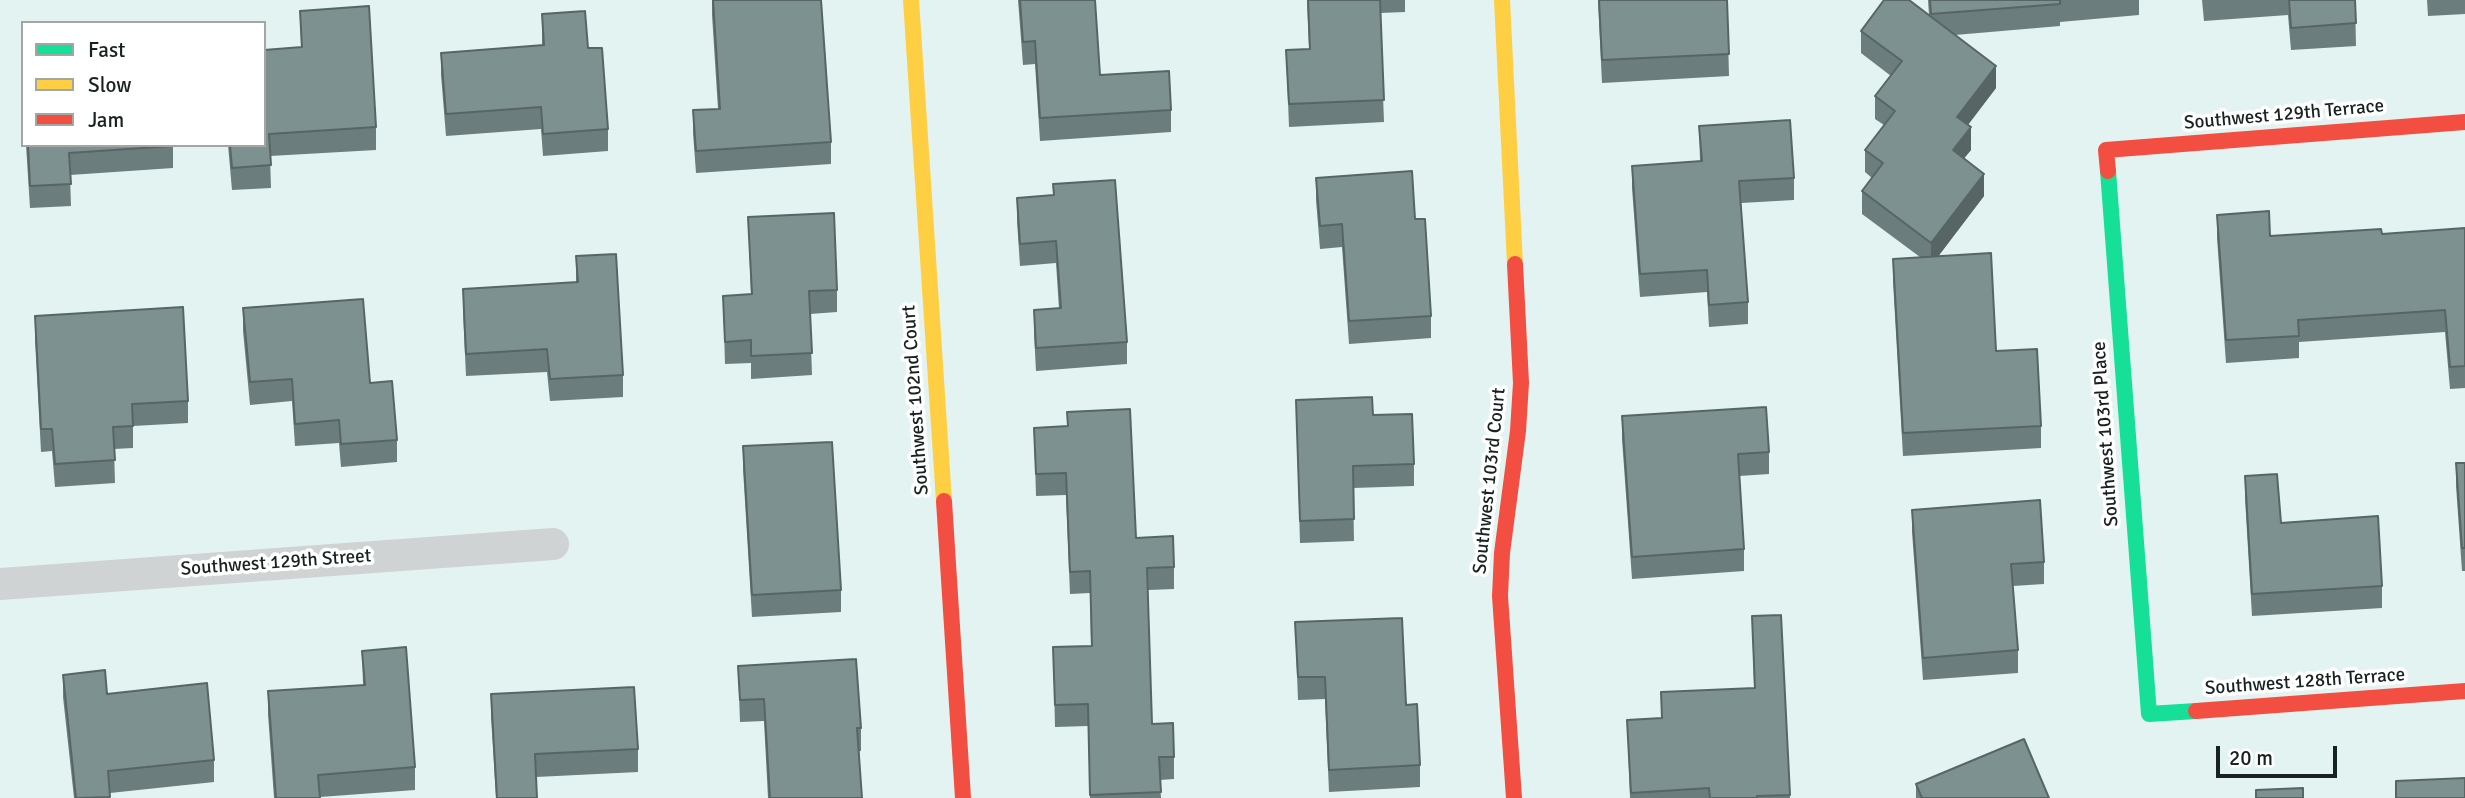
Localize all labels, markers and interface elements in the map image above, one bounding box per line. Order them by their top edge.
legend [21,21,266,147]
text: Fast [88,37,125,63]
text: Slow [88,72,132,98]
street label: Southwest 129th Terrace [2183,95,2385,135]
text: Jam [88,107,124,133]
street label: Southwest 102nd Court [898,304,934,496]
street label: Southwest 103rd Place [2088,341,2124,527]
street label: Southwest 103rd Court [1469,387,1511,575]
street label: Southwest 129th Street [180,545,372,581]
street label: Southwest 128th Terrace [2204,664,2406,700]
scale bar [2220,732,2341,776]
text: 20 m [2229,745,2273,771]

